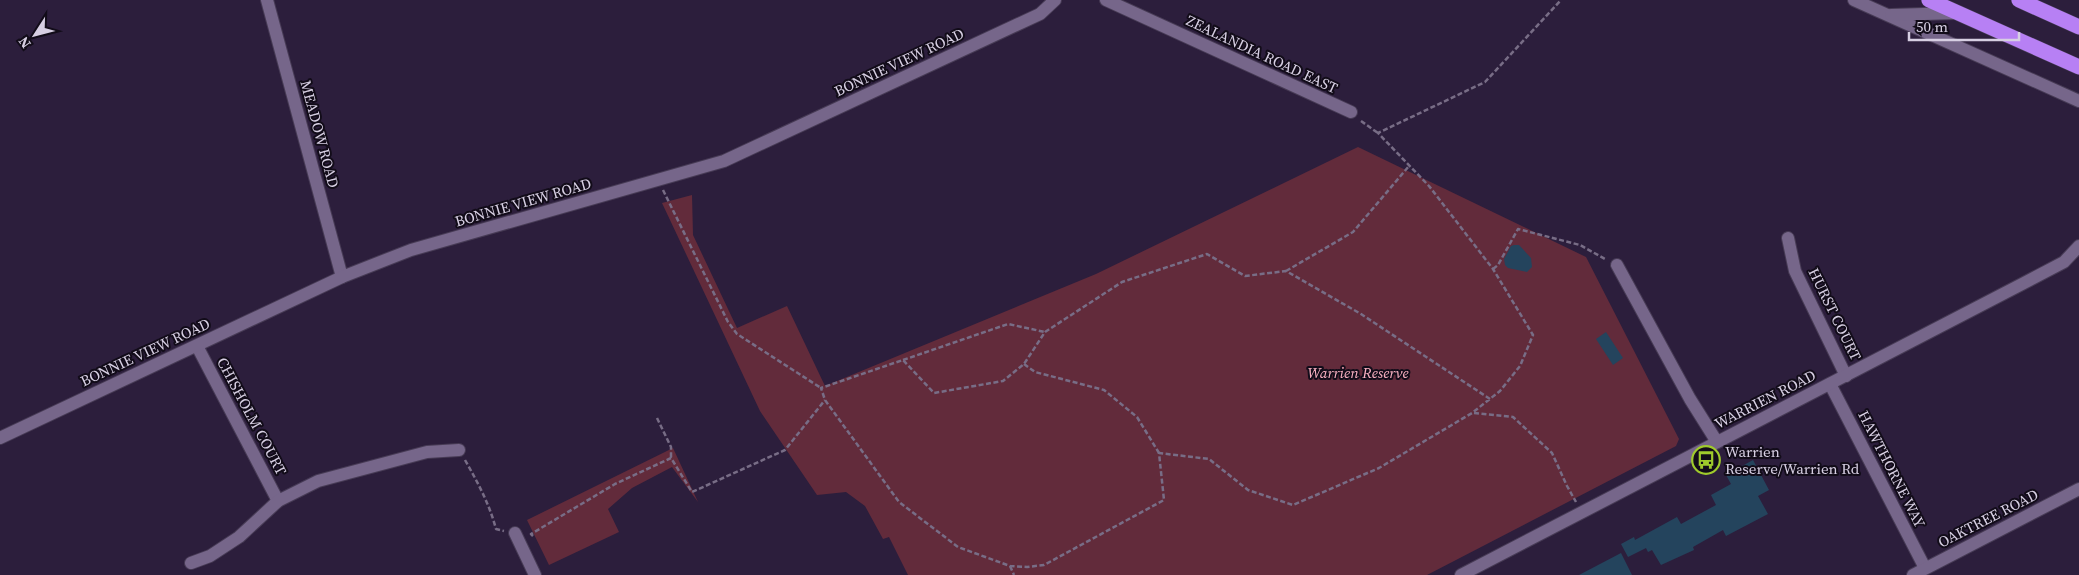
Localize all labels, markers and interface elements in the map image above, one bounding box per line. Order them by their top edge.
north arrow [10,10,60,60]
street label: ZEALANDIA ROAD EAST [1183,10,1341,98]
scale bar [1909,10,2019,42]
text: 50 m [1916,16,1948,37]
street label: BONNIE VIEW ROAD [831,23,967,101]
text: N [13,33,36,53]
street label: MEADOW ROAD [296,78,344,190]
street label: BONNIE VIEW ROAD [452,172,594,232]
street label: HURST COURT [1803,264,1867,364]
street label: BONNIE VIEW ROAD [77,313,213,391]
street label: CHISHOLM COURT [212,353,292,479]
park label: Warrien Reserve [1307,362,1409,383]
street label: WARRIEN ROAD [1711,364,1819,434]
street label: HAWTHORNE WAY [1853,407,1931,532]
place label: Warrien Reserve/Warrien Rd [1725,441,1860,479]
bus stop icon: Warrien Reserve/Warrien Rd [1691,445,1721,475]
street label: OAKTREE ROAD [1934,484,2042,552]

